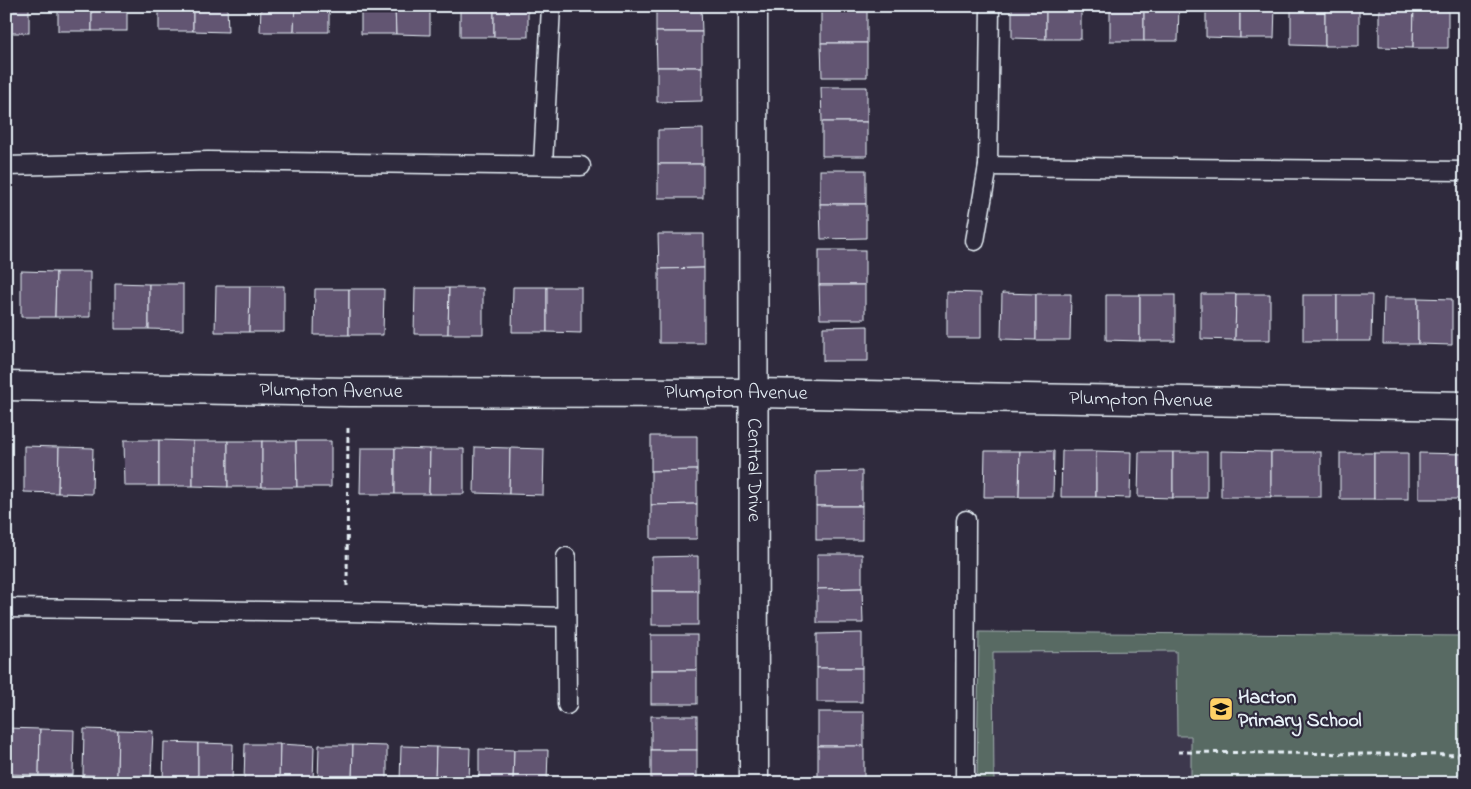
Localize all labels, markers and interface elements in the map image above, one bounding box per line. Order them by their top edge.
street label: Plumpton Avenue [259,376,403,407]
street label: Plumpton Avenue [664,378,808,408]
street label: Plumpton Avenue [1069,384,1213,416]
street label: Central Drive [739,418,768,522]
place label: Hacton Primary School [1238,684,1362,737]
school or university icon: Hacton Primary School [1208,696,1234,722]

